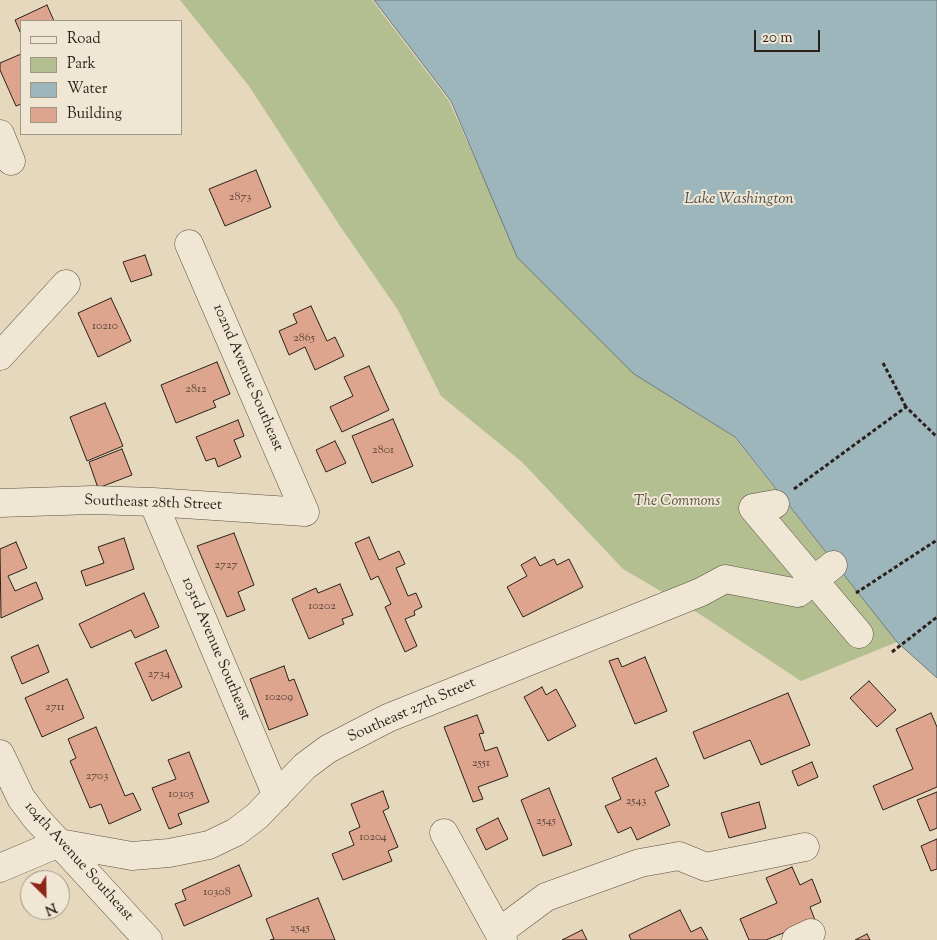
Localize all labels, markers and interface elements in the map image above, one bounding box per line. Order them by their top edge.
legend [20,20,182,135]
scale bar [757,20,823,52]
text: 20 m [762,28,793,49]
text: Road [67,29,101,50]
text: Park [67,54,96,75]
text: Water [67,79,107,100]
text: Building [67,104,122,125]
water label: Lake Washington [684,190,794,210]
house number: 2873 [229,191,251,205]
street label: 102nd Avenue Southeast [208,302,286,454]
house number: 10210 [92,320,118,334]
house number: 2865 [293,332,315,346]
house number: 2812 [185,383,207,397]
house number: 2801 [372,444,394,458]
street label: Southeast 28th Street [84,493,222,515]
park label: The Commons [634,493,720,511]
house number: 2727 [214,559,238,573]
street label: 103rd Avenue Southeast [177,575,253,723]
house number: 10202 [308,600,336,614]
house number: 2734 [148,668,170,682]
street label: Southeast 27th Street [345,675,479,747]
house number: 10209 [265,691,293,705]
house number: 2711 [45,701,65,715]
house number: 2551 [472,757,490,771]
house number: 2703 [86,770,108,784]
house number: 10305 [168,788,194,802]
house number: 2543 [626,795,646,809]
street label: 104th Avenue Southeast [20,799,136,925]
house number: 2545 [536,815,556,829]
house number: 10204 [359,831,387,845]
north arrow [20,870,70,920]
house number: 10308 [203,886,231,900]
text: N [41,896,60,919]
house number: 2545 [290,922,310,936]

